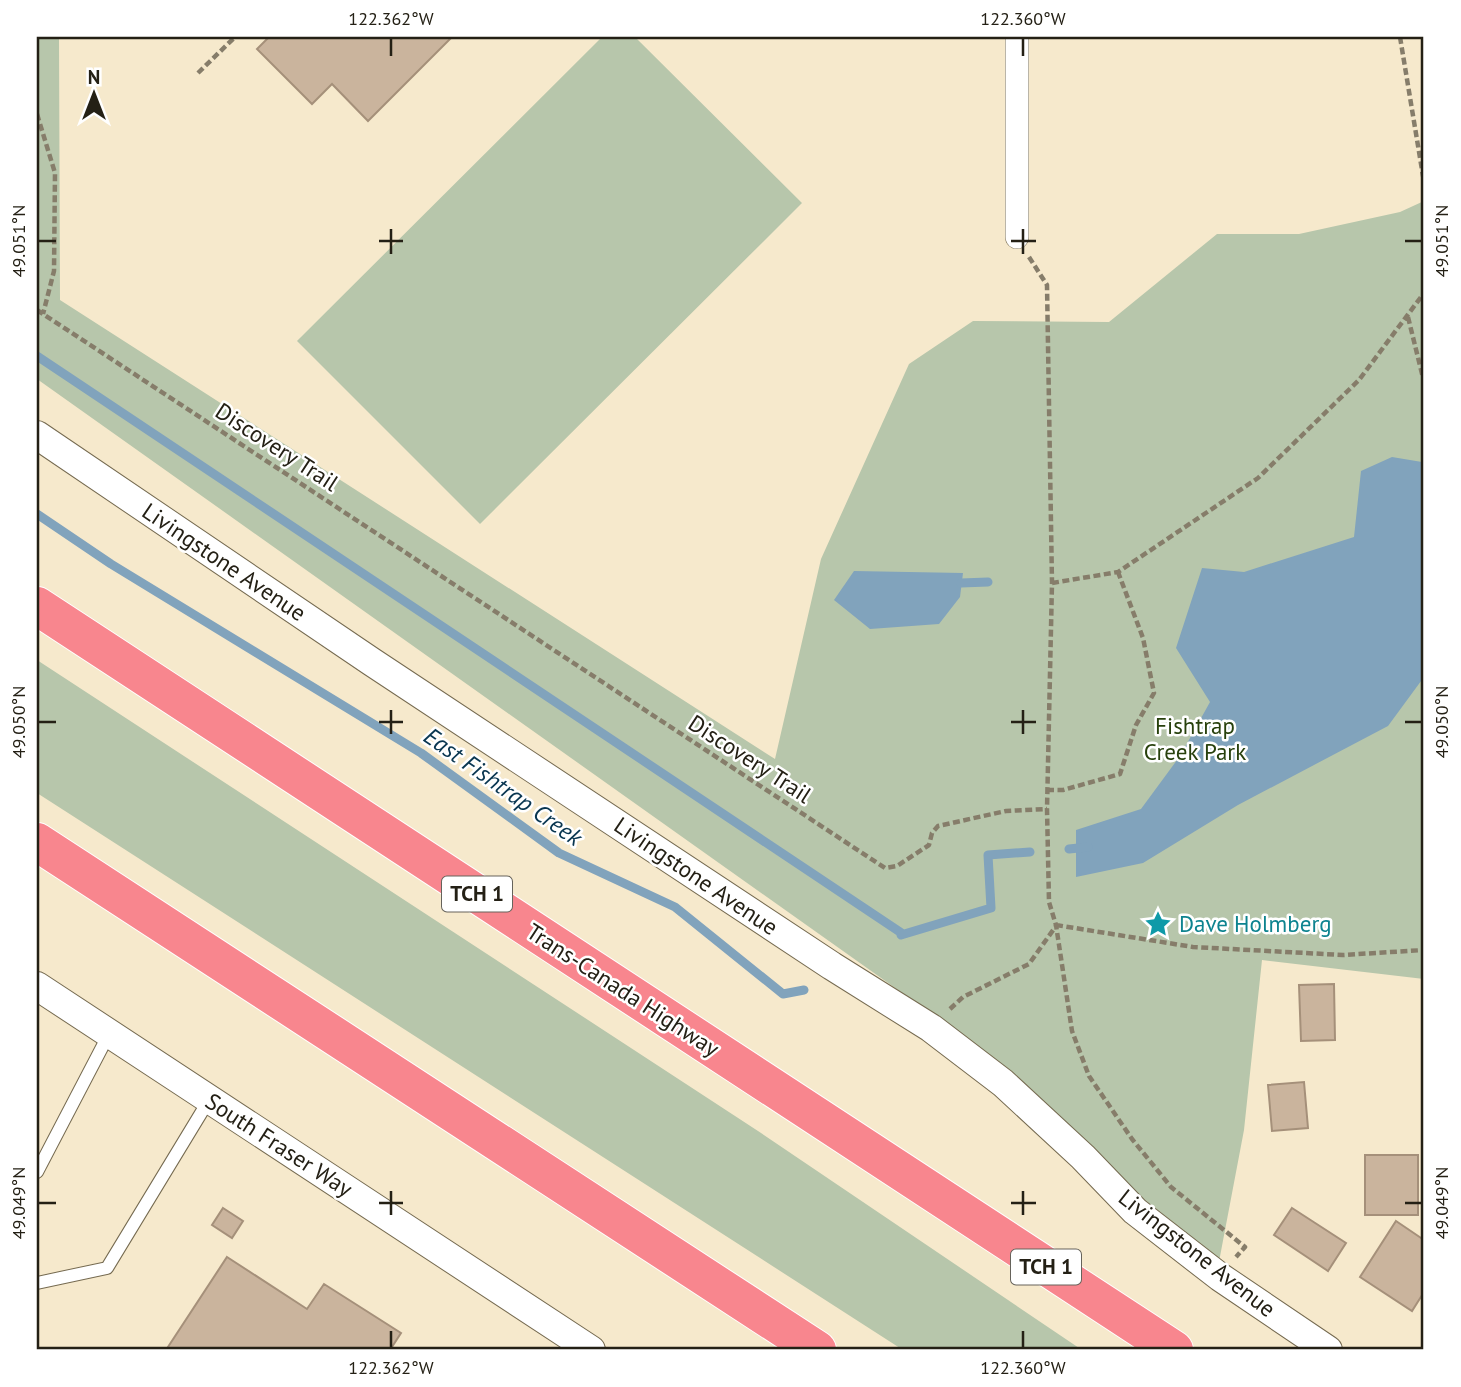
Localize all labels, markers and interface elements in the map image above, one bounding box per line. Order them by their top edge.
text: 122.362°W [348,7,434,30]
text: 122.360°W [980,7,1066,30]
north arrow [60,60,130,130]
text: N [88,65,100,89]
text: 49.051°N [7,205,30,277]
text: 49.051°N [1430,205,1453,277]
street label: Discovery Trail [210,396,344,497]
street label: Livingstone Avenue [137,496,312,627]
text: 49.050°N [7,686,30,758]
text: 49.050°N [1430,686,1453,758]
street label: Discovery Trail [683,708,817,809]
park label: Fishtrap Creek Park [1144,711,1246,766]
water label: East Fishtrap Creek [418,720,590,853]
street label: Livingstone Avenue [609,810,784,941]
road number: TCH 1 [442,876,512,912]
place icon: Dave Holmberg [1143,909,1173,939]
place label: Dave Holmberg [1179,909,1332,938]
street label: Trans-Canada Highway [522,916,725,1063]
street label: South Fraser Way [200,1086,359,1203]
text: 49.049°N [7,1167,30,1239]
text: 49.049°N [1430,1167,1453,1239]
street label: Livingstone Avenue [1113,1182,1282,1323]
road number: TCH 1 [1011,1250,1081,1284]
text: 122.362°W [348,1356,434,1379]
text: 122.360°W [980,1356,1066,1379]

